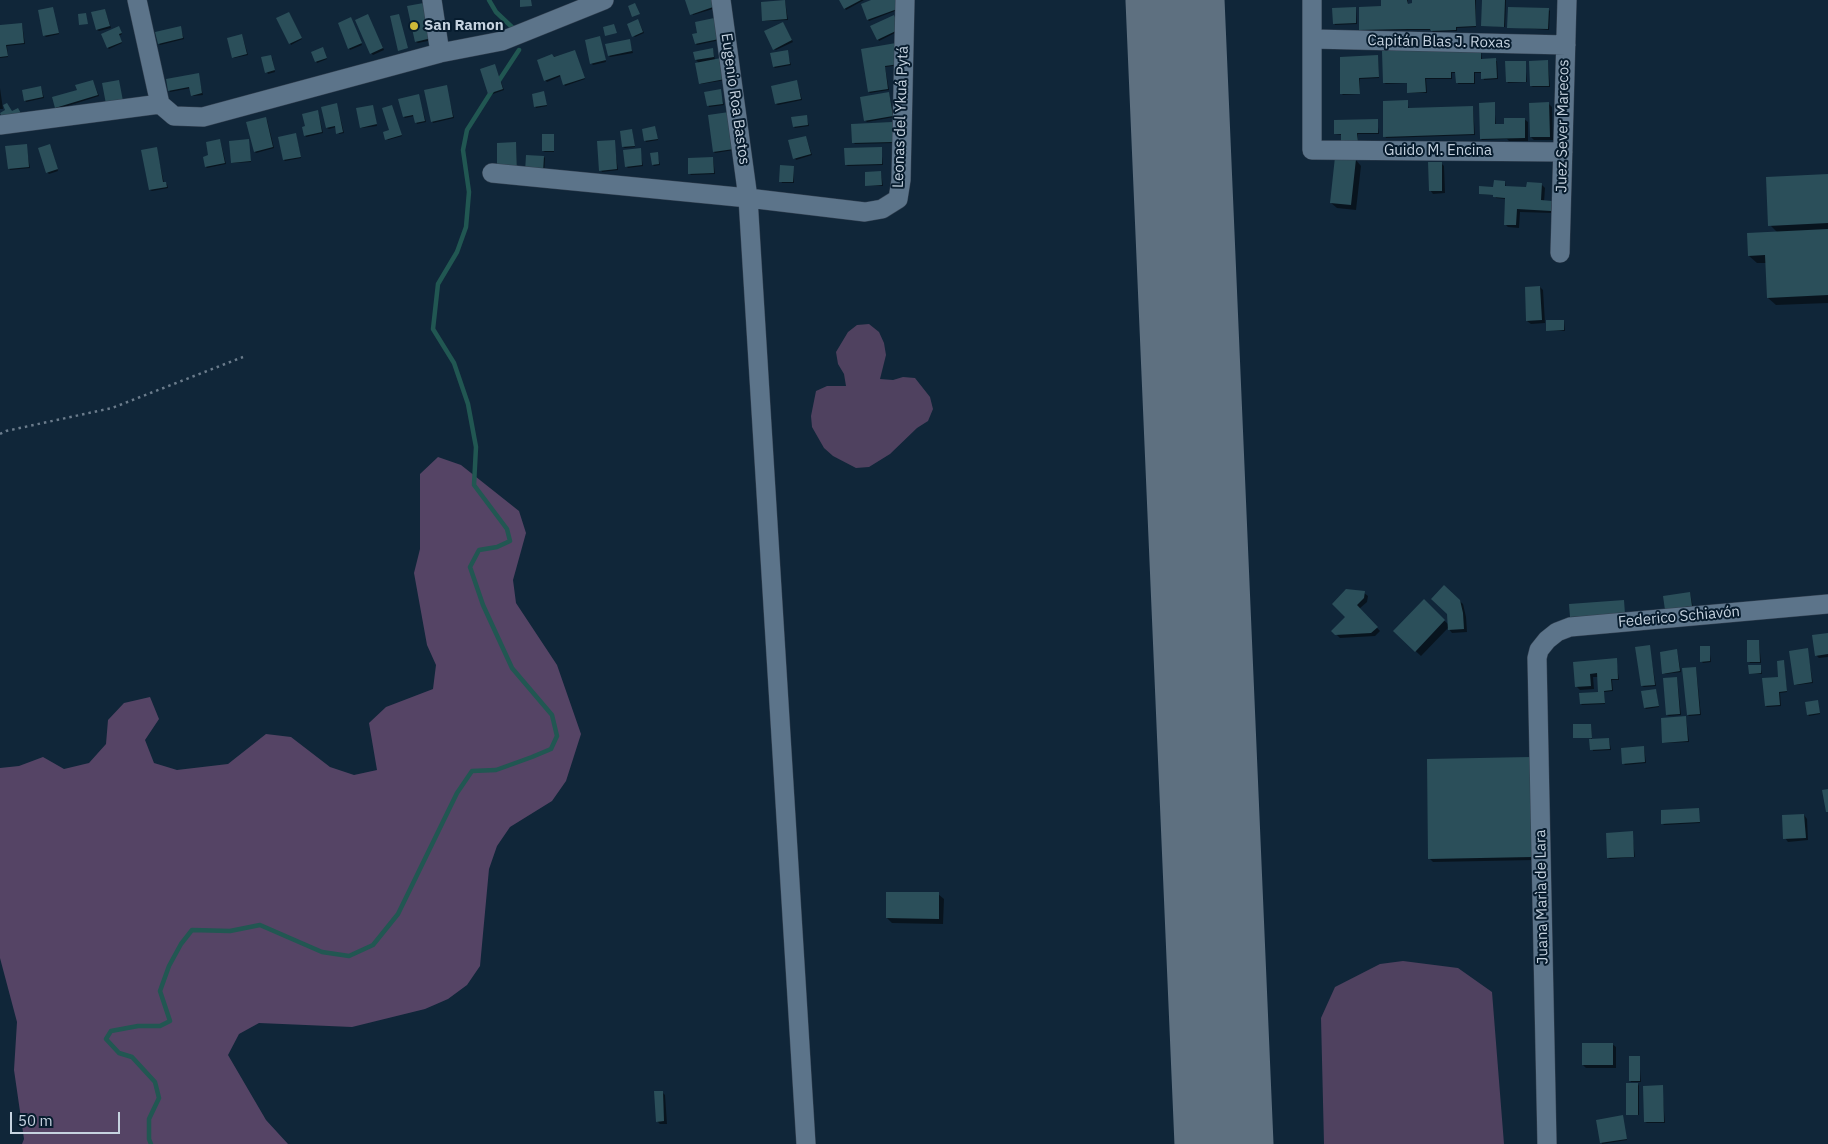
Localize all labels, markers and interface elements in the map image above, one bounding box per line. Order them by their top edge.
place label: San Ramon [424,17,504,35]
marker: San Ramon [408,20,420,32]
street label: Eugenio Roa Bastos [717,32,753,166]
street label: Capitán Blas J. Roxas [1367,32,1511,52]
street label: Leonas del Ykuá Pytá [890,46,912,188]
street label: Juez Sever Marecos [1553,59,1573,193]
street label: Guido M. Encina [1384,142,1492,160]
street label: Federico Schiavón [1617,603,1741,631]
street label: Juana Marìa de Lara [1532,830,1552,964]
scale bar [12,1102,122,1134]
text: 50 m [18,1111,53,1130]

